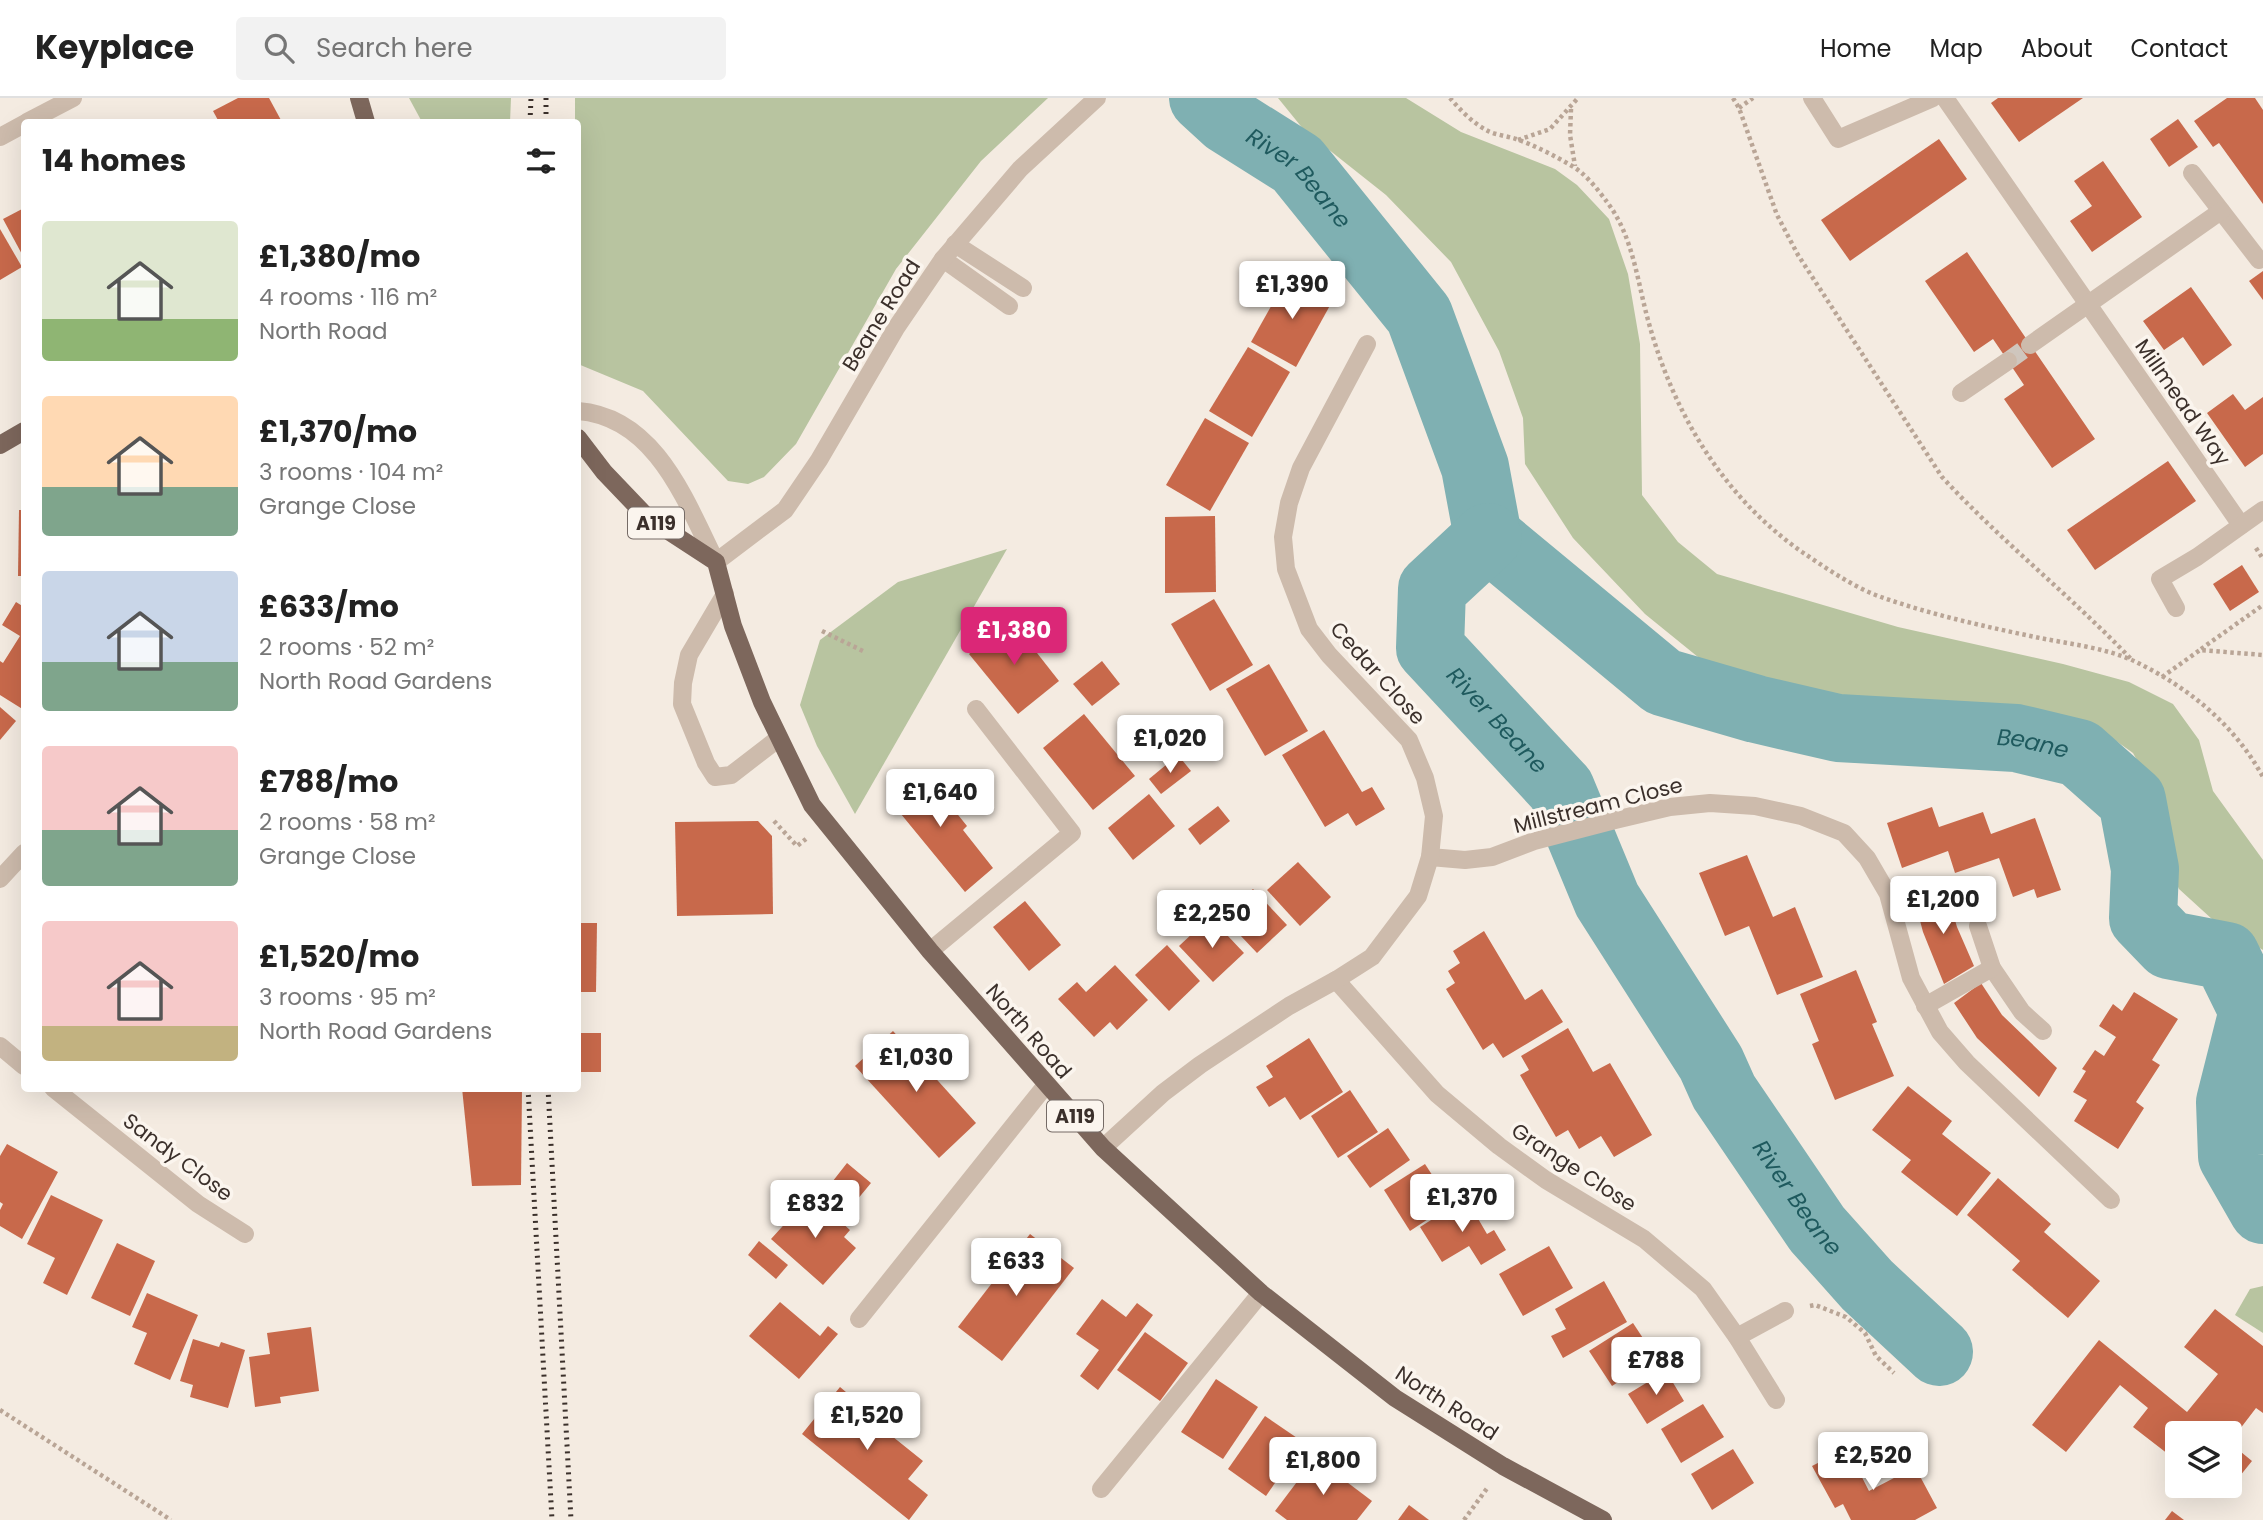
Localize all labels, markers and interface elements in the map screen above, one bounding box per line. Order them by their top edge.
search box [236,17,726,80]
text: Keyplace [35,24,194,71]
icon: search [260,29,298,67]
text: Search here [316,30,473,66]
text: Home [1820,32,1892,65]
text: Map [1930,32,1983,65]
text: About [2021,32,2092,65]
text: Contact [2130,32,2228,65]
water label: River Beane [1240,120,1359,235]
text: 14 homes [42,139,186,182]
icon: filters [522,142,560,180]
text: £1,380/mo [259,235,420,278]
icon: home [98,249,182,333]
street label: Beane Road [835,254,927,376]
pin: £1,390 [1235,262,1349,321]
text: £1,390 [1255,268,1329,300]
text: 4 rooms · 116 m² [259,281,437,313]
text: North Road [259,315,388,347]
street label: Millmead Way [2128,333,2238,471]
text: £1,370/mo [259,410,417,453]
icon: home [98,424,182,508]
text: 3 rooms · 104 m² [259,456,443,488]
text: Grange Close [259,490,416,522]
road number: A119 [628,508,684,538]
text: £633/mo [259,585,399,628]
icon: home [98,599,182,683]
pin: £1,380 [957,608,1071,667]
text: £1,380 [977,614,1051,646]
street label: Cedar Close [1324,615,1432,731]
text: 2 rooms · 52 m² [259,631,434,663]
water label: River Beane [1439,660,1555,781]
text: North Road Gardens [259,665,492,697]
pin: £1,020 [1113,716,1227,775]
water label: Beane [1996,721,2072,766]
text: £1,020 [1133,722,1207,754]
text: £788/mo [259,760,398,803]
pin: £1,640 [883,770,997,829]
street label: Millstream Close [1510,770,1686,840]
icon: home [98,774,182,858]
text: £1,640 [902,776,978,808]
text: 2 rooms · 58 m² [259,806,436,838]
text: Grange Close [259,840,416,872]
pin: £1,200 [1886,876,2000,936]
text: £1,200 [1906,883,1980,915]
pin: £2,250 [1155,890,1269,950]
text: £2,250 [1173,897,1251,929]
text: £1,520/mo [259,935,419,978]
icon: home [98,949,182,1033]
street label: North Road [980,977,1078,1085]
text: 3 rooms · 95 m² [259,981,436,1013]
text: North Road Gardens [259,1015,492,1047]
pin: £1,030 [859,1034,973,1094]
text: £1,030 [879,1041,953,1073]
road number: A119 [1047,1100,1103,1132]
street label: Sandy Close [117,1106,239,1208]
street label: Grange Close [1506,1116,1642,1218]
water label: River Beane [1745,1134,1849,1263]
pin: £1,370 [1405,1174,1519,1234]
pin: £832 [774,1180,856,1240]
text: £1,370 [1426,1181,1498,1213]
text: £832 [786,1187,844,1219]
pin: £633 [975,1238,1057,1298]
text: £633 [987,1245,1045,1277]
pin: £788 [1615,1338,1697,1397]
text: £788 [1627,1344,1685,1376]
street label: North Road [1390,1359,1504,1447]
pin: £1,520 [810,1392,924,1452]
text: £1,520 [830,1399,904,1431]
map controls [2165,1421,2242,1498]
button: layers [2165,1421,2242,1498]
pin: £2,520 [1816,1432,1930,1492]
pin: £1,800 [1266,1438,1380,1497]
text: £2,520 [1834,1439,1912,1471]
text: £1,800 [1285,1444,1361,1476]

